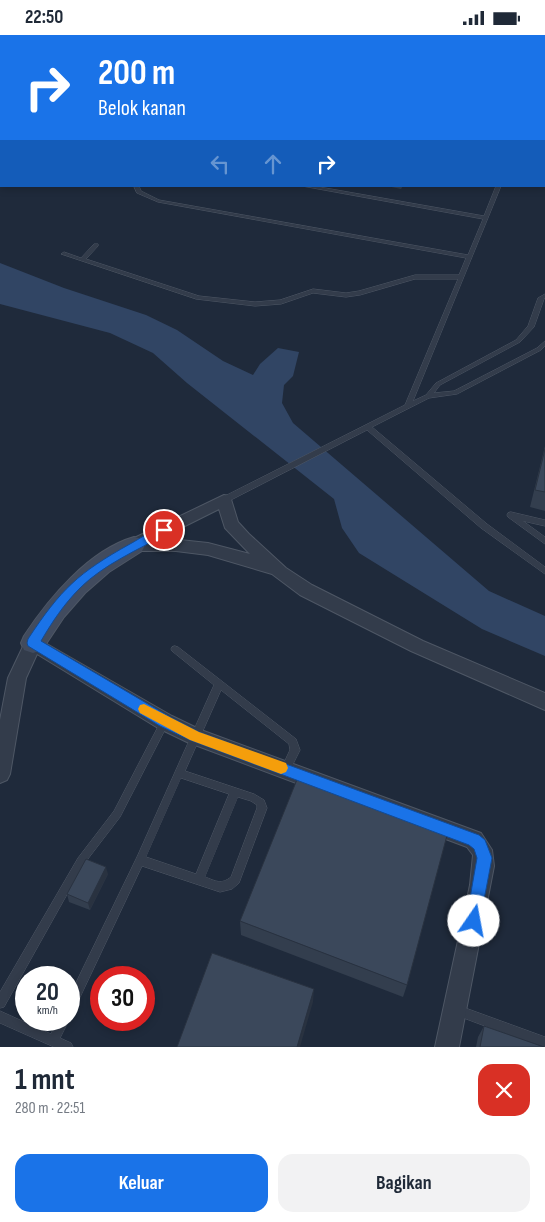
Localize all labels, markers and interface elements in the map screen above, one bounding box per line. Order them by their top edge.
text: 22:50 [25,6,63,29]
text: 200 m [98,52,175,95]
icon: right [15,55,80,120]
text: Belok kanan [98,95,186,122]
icon: left [206,150,234,178]
icon: ahead [259,150,287,178]
icon: right [312,150,340,178]
pin [143,509,185,551]
icon: arrive [150,516,178,544]
position arrow [447,894,499,946]
speed limit sign: 30 [90,966,155,1031]
text: 20 [36,977,59,1008]
text: km/h [37,1003,58,1018]
text: 1 mnt [15,1062,75,1098]
button: close [478,1064,530,1116]
text: 280 m · 22:51 [15,1099,85,1118]
button: Keluar [15,1154,268,1212]
button: Bagikan [278,1154,530,1212]

